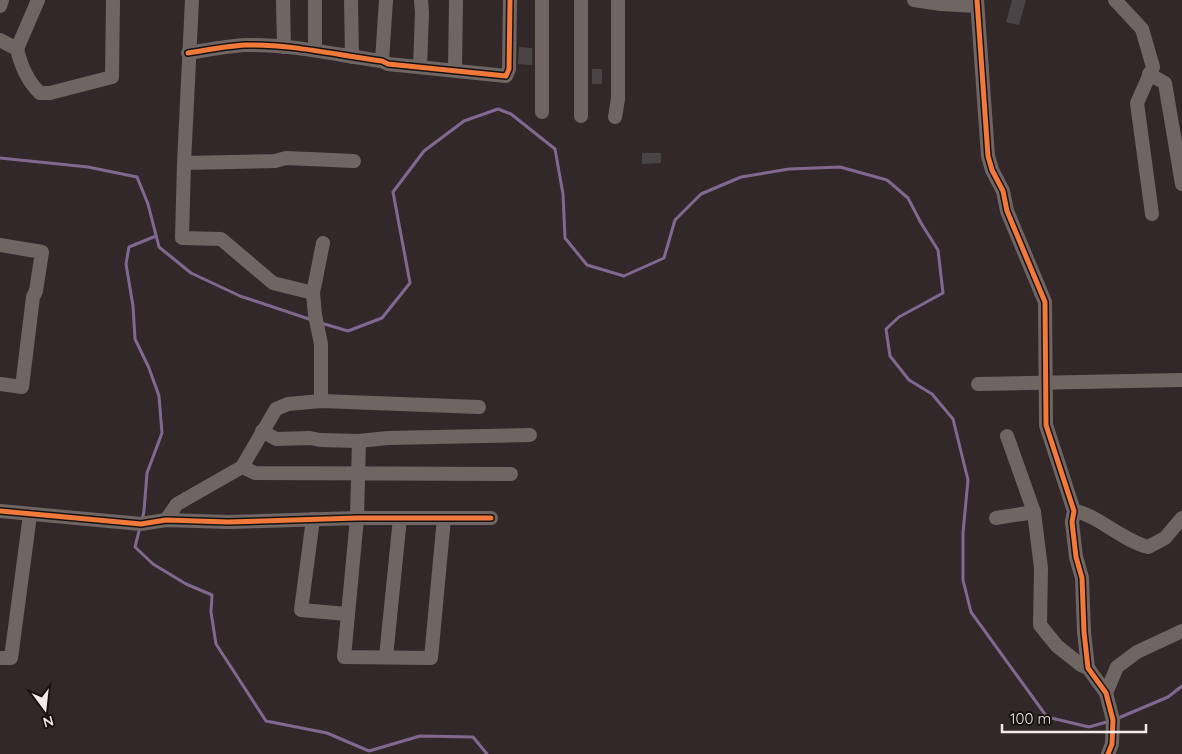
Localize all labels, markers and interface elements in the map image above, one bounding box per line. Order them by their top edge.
north arrow [20,684,70,734]
scale bar [1002,702,1146,734]
text: 100 m [1010,709,1051,728]
text: N [41,712,56,732]

